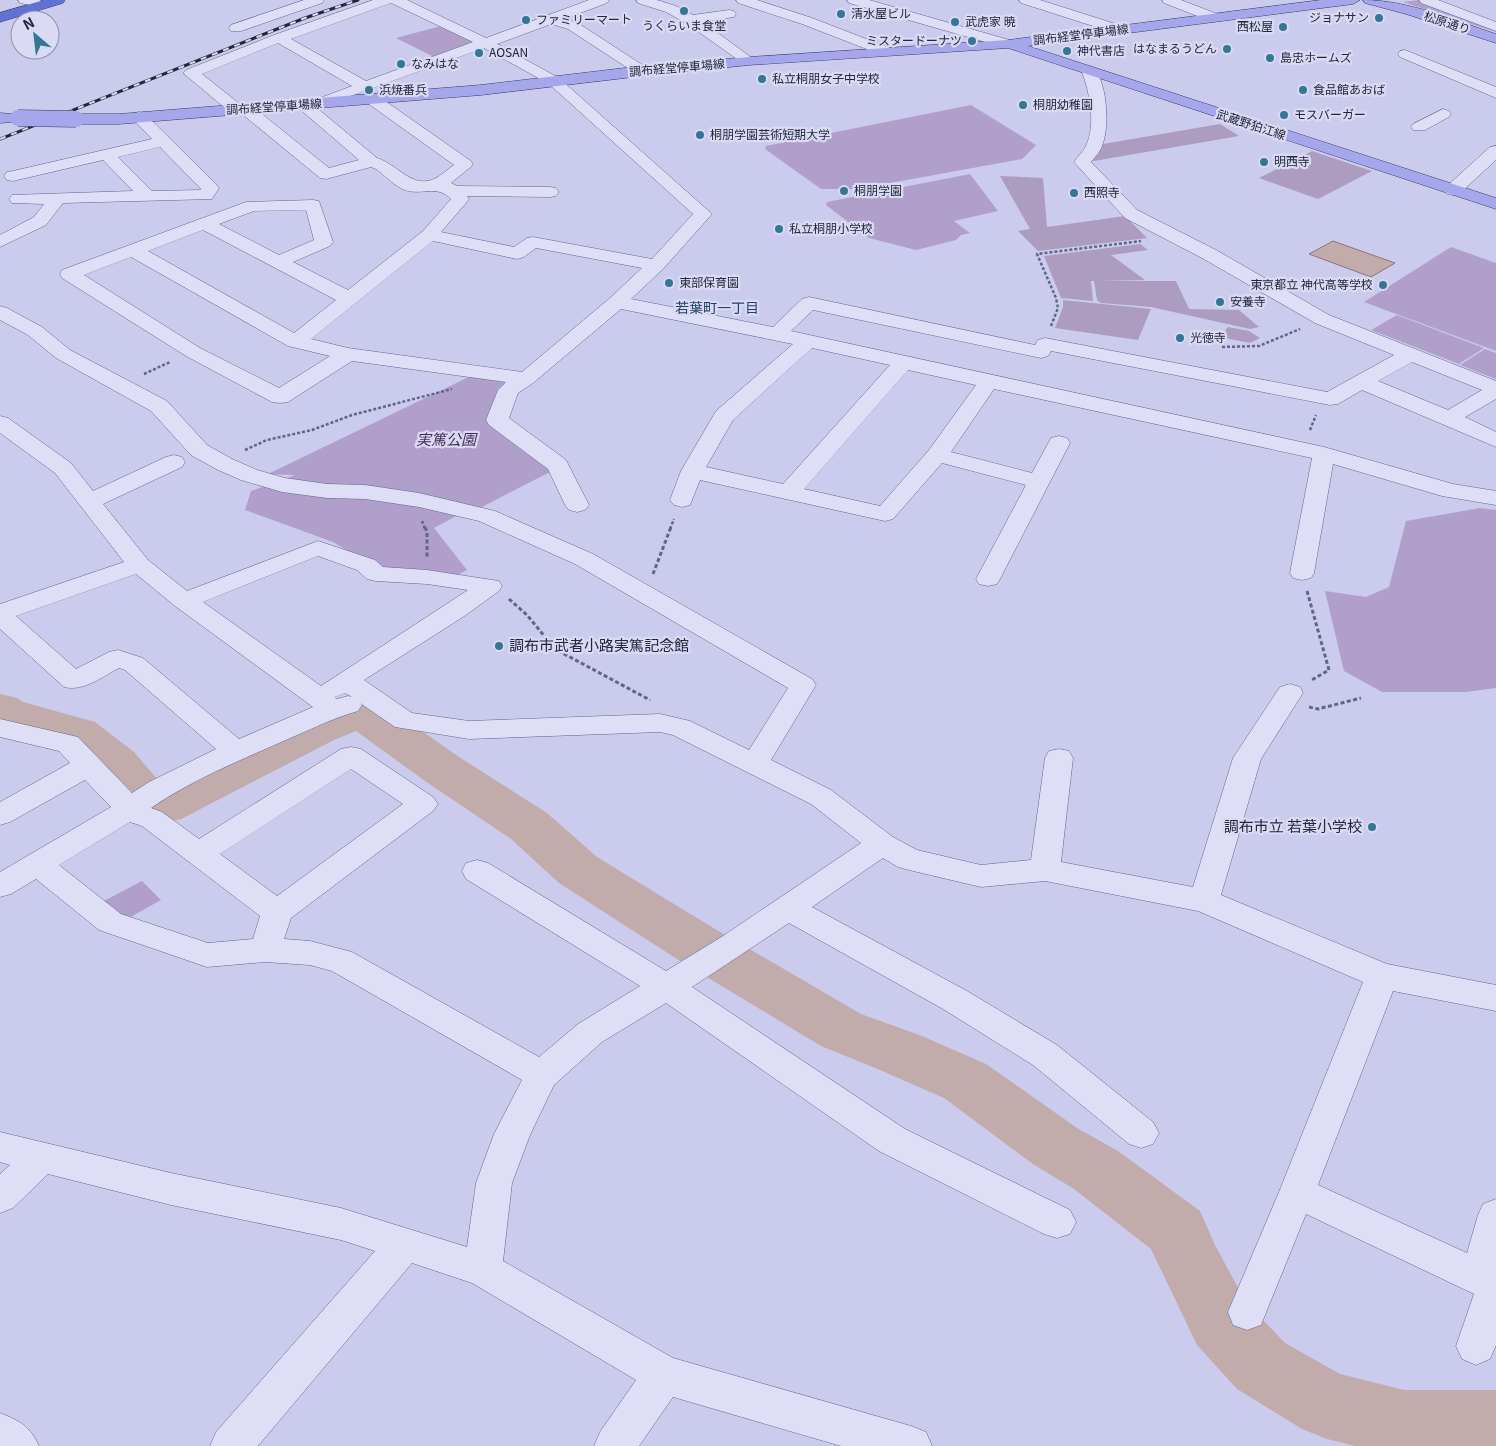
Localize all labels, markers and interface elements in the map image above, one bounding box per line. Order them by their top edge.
place label: 清水屋ビル [851,4,911,21]
marker: うくらいま食堂 [678,5,690,17]
street label: 松原通り [1422,6,1473,37]
marker: 清水屋ビル [835,8,847,20]
place label: ジョナサン [1309,8,1369,25]
north arrow [10,10,60,60]
place label: ファミリーマート [536,10,632,27]
text: N [19,11,38,34]
place label: 武虎家 暁 [965,12,1016,29]
marker: ジョナサン [1373,12,1385,24]
marker: ファミリーマート [520,14,532,26]
place label: うくらいま食堂 [642,16,726,33]
marker: 武虎家 暁 [949,16,961,28]
place label: 西松屋 [1237,17,1273,34]
street label: 調布経堂停車場線 [1032,19,1130,48]
marker: 西松屋 [1277,21,1289,33]
place label: ミスタードーナツ [866,31,962,48]
marker: ミスタードーナツ [966,35,978,47]
place label: はなまるうどん [1133,39,1217,56]
place label: 神代書店 [1077,41,1125,58]
place label: AOSAN [489,43,528,60]
marker: はなまるうどん [1221,43,1233,55]
marker: 神代書店 [1061,45,1073,57]
marker: AOSAN [473,47,485,59]
place label: 島忠ホームズ [1280,48,1352,65]
marker: 島忠ホームズ [1264,52,1276,64]
place label: なみはな [411,54,459,71]
street label: 調布経堂停車場線 [628,54,725,79]
marker: なみはな [395,58,407,70]
place label: 私立桐朋女子中学校 [772,69,880,86]
marker: 私立桐朋女子中学校 [756,73,768,85]
place label: 浜焼番兵 [379,80,427,97]
place label: 食品館あおば [1313,80,1385,97]
marker: 浜焼番兵 [363,84,375,96]
marker: 食品館あおば [1297,84,1309,96]
street label: 調布経堂停車場線 [225,94,322,117]
place label: 桐朋幼稚園 [1033,95,1093,112]
marker: 桐朋幼稚園 [1017,99,1029,111]
street label: 武蔵野狛江線 [1215,104,1288,143]
place label: モスバーガー [1294,105,1366,122]
marker: モスバーガー [1278,109,1290,121]
place label: 桐朋学園芸術短期大学 [710,125,830,142]
marker: 桐朋学園芸術短期大学 [694,129,706,141]
place label: 明西寺 [1274,152,1310,169]
marker: 明西寺 [1258,156,1270,168]
place label: 桐朋学園 [854,181,902,198]
place label: 西照寺 [1084,183,1120,200]
marker: 桐朋学園 [838,185,850,197]
marker: 西照寺 [1068,187,1080,199]
place label: 私立桐朋小学校 [789,219,873,236]
marker: 私立桐朋小学校 [773,223,785,235]
place label: 東部保育園 [679,273,739,290]
place label: 東京都立 神代高等学校 [1250,275,1373,292]
marker: 東部保育園 [663,277,675,289]
marker: 東京都立 神代高等学校 [1377,279,1389,291]
place label: 安養寺 [1230,292,1266,309]
marker: 安養寺 [1214,296,1226,308]
district label: 若葉町一丁目 [675,297,759,317]
place label: 光徳寺 [1190,328,1226,345]
marker: 光徳寺 [1174,332,1186,344]
park label: 実篤公園 [416,428,478,449]
place label: 調布市武者小路実篤記念館 [509,634,689,655]
marker: 調布市武者小路実篤記念館 [493,640,505,652]
place label: 調布市立 若葉小学校 [1224,815,1362,836]
marker: 調布市立 若葉小学校 [1366,821,1378,833]

